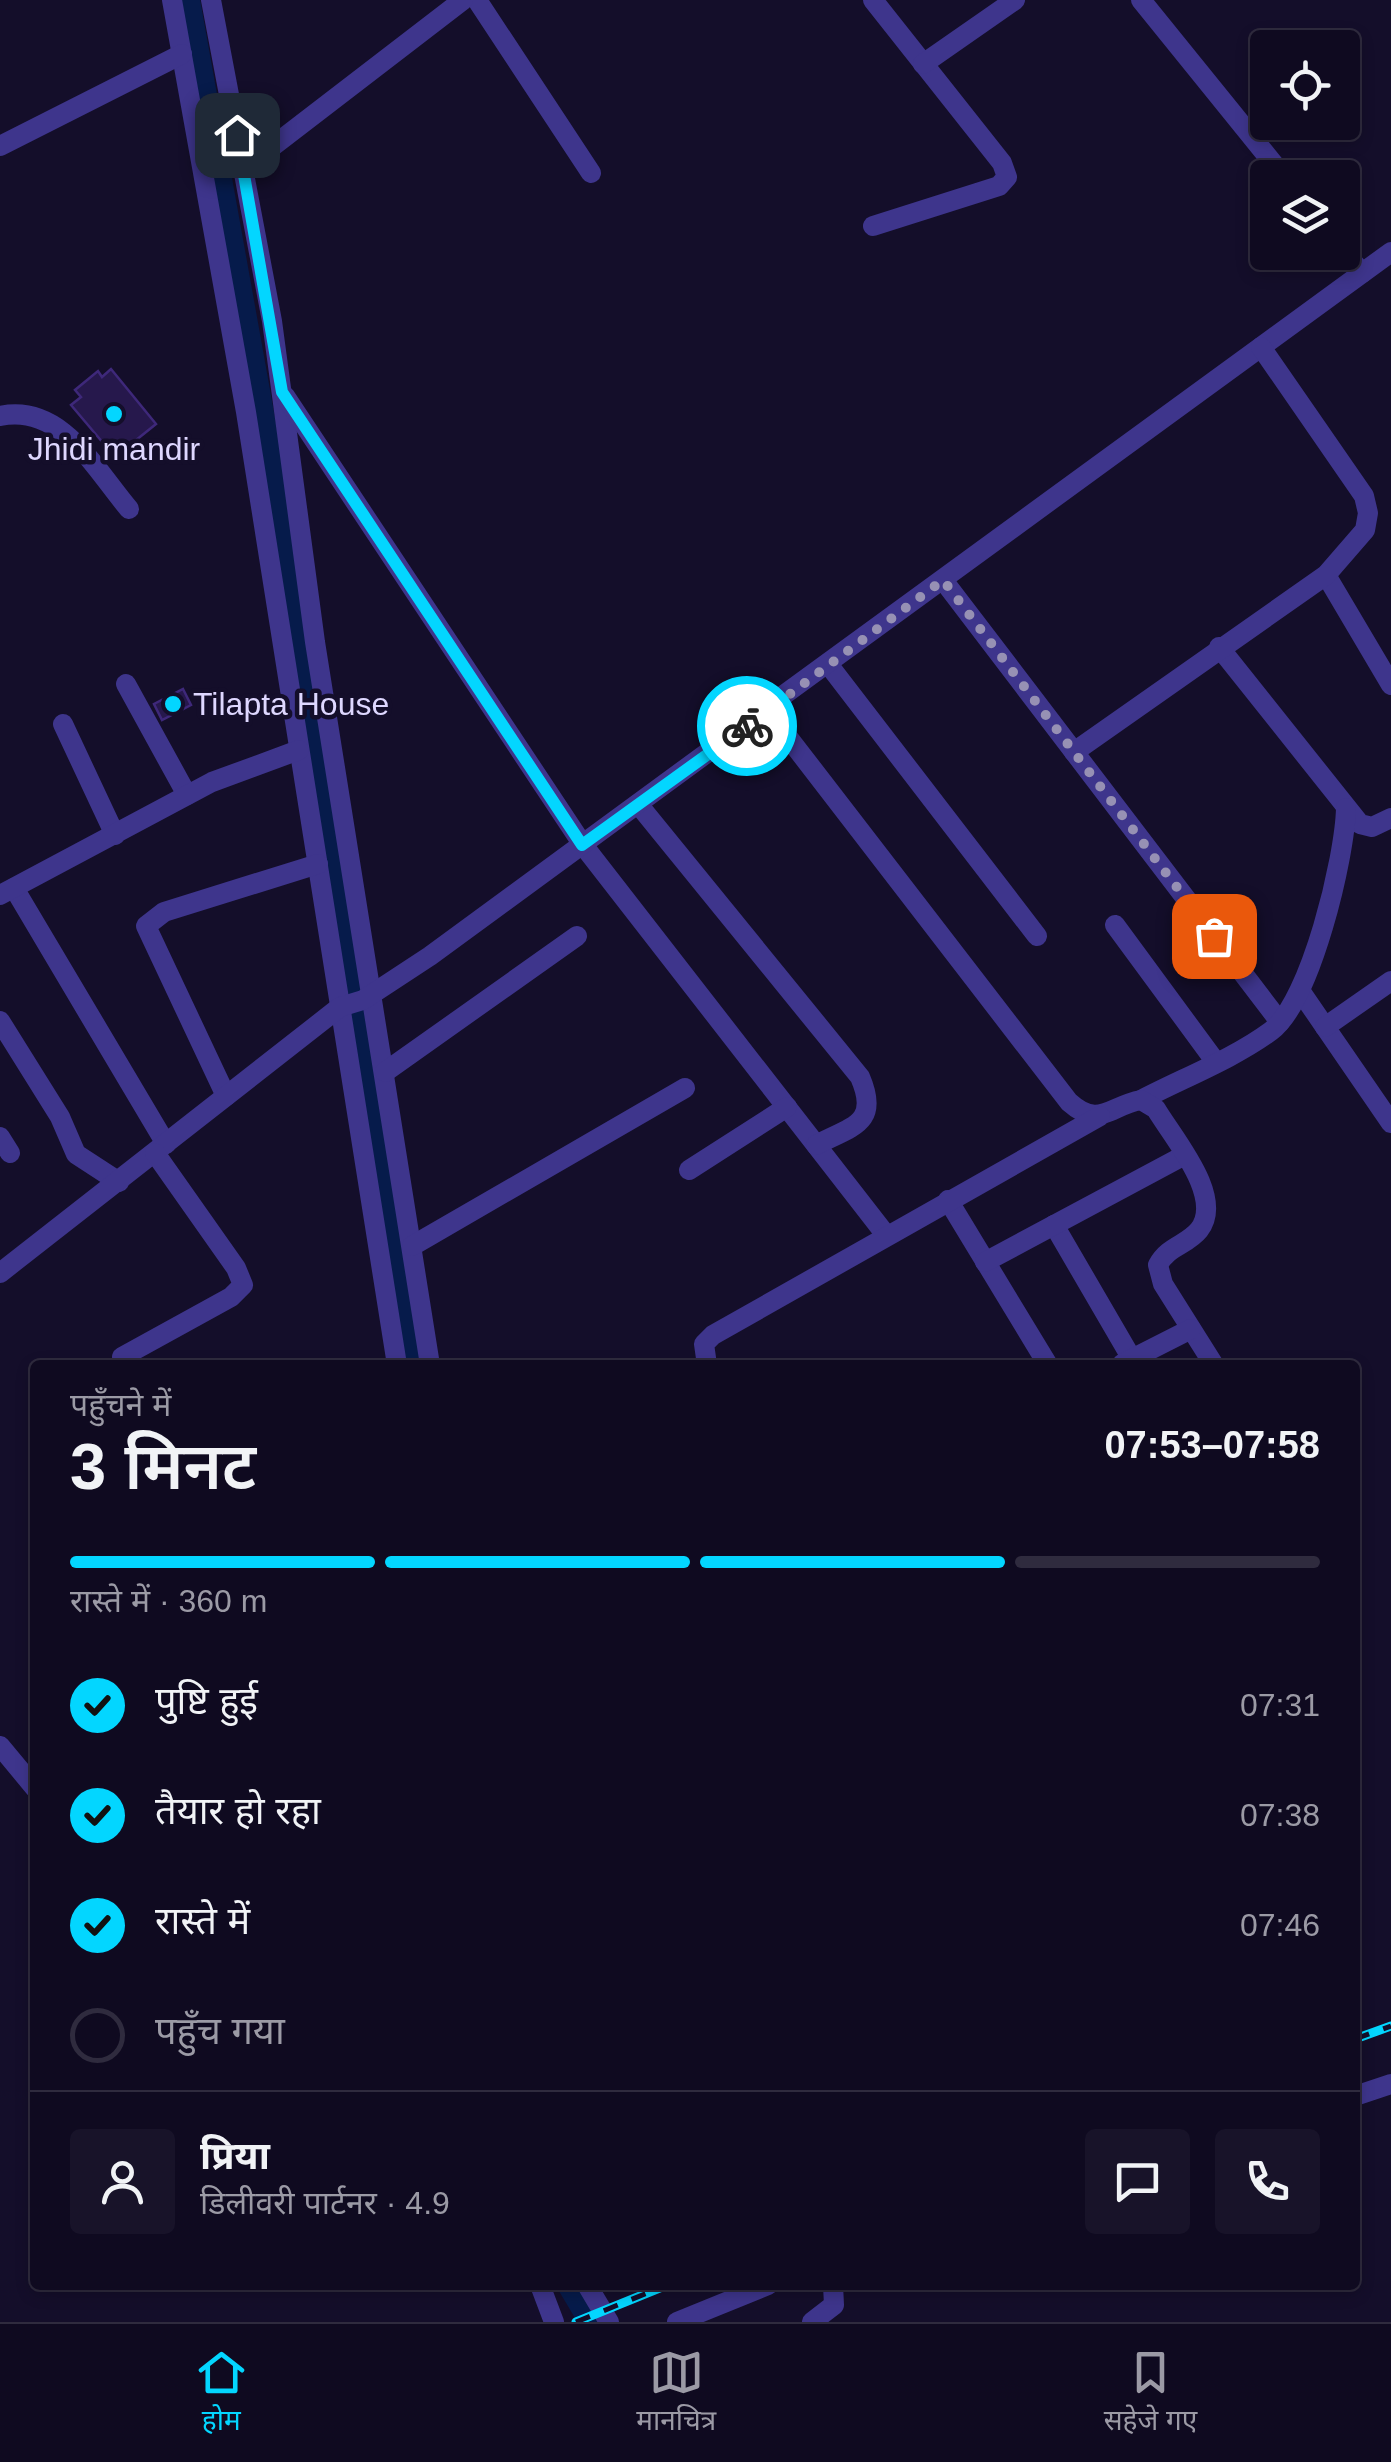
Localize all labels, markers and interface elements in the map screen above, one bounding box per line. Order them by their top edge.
map controls [1250,30,1360,270]
button: locate [1250,30,1360,140]
pin [195,93,280,178]
icon: home [210,108,265,163]
button: layers [1250,160,1360,270]
marker: Jhidi mandir [103,403,125,425]
place label: Jhidi mandir [28,431,201,467]
courier [697,676,797,776]
place label: Tilapta House [193,686,389,722]
marker: Tilapta House [162,693,184,715]
icon: bike [720,699,775,754]
pin [1172,894,1257,979]
icon: bag [1187,909,1242,964]
text: पहुँचने में [70,1387,171,1423]
text: 07:53–07:58 [1104,1424,1320,1466]
text: 3 मिनट [70,1430,256,1503]
text: रास्ते में · 360 m [70,1583,267,1619]
icon: check [70,1678,125,1733]
text: पुष्टि हुई [155,1680,258,1722]
text: 07:31 [1240,1687,1320,1723]
icon: check [70,1788,125,1843]
text: तैयार हो रहा [155,1790,321,1832]
text: 07:38 [1240,1797,1320,1833]
icon: check [70,1898,125,1953]
text: रास्ते में [155,1900,250,1942]
text: 07:46 [1240,1907,1320,1943]
text: पहुँच गया [155,2010,285,2052]
button: person [70,2129,175,2234]
button: chat [1085,2129,1190,2234]
button: phone [1215,2129,1320,2234]
text: प्रिया [200,2135,270,2177]
text: डिलीवरी पार्टनर · 4.9 [200,2185,450,2221]
tab: होम [194,2345,249,2441]
tab: मानचित्र [636,2345,716,2441]
tab: सहेजे गए [1104,2345,1197,2441]

